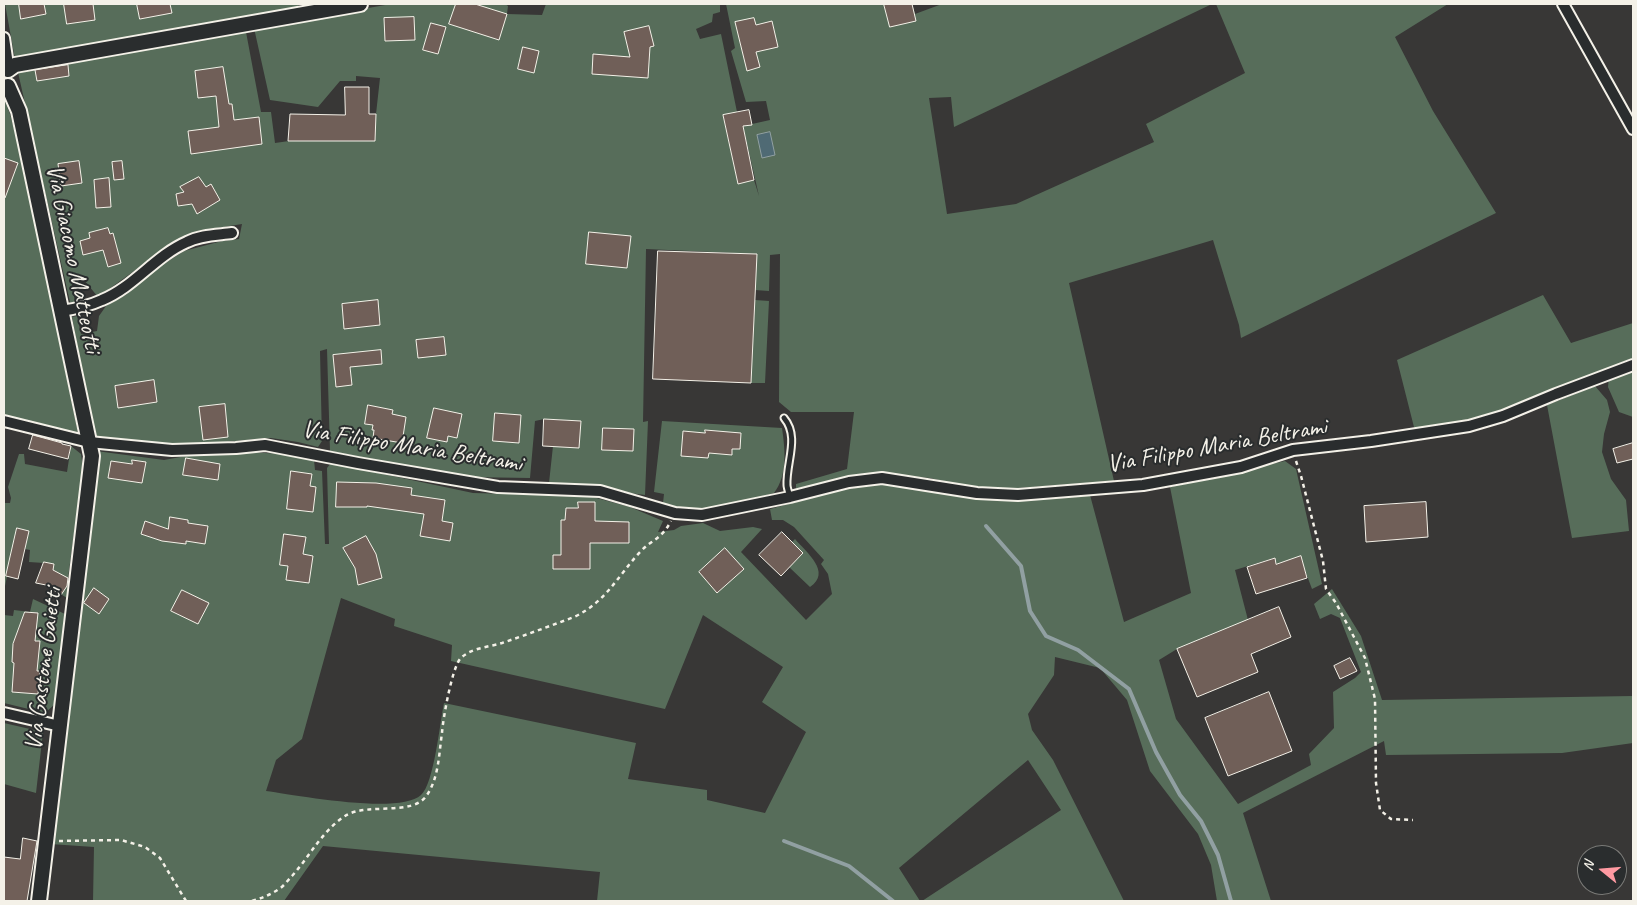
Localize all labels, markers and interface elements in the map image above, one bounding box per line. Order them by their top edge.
street label: Via Giacomo Matteotti [38,162,108,356]
street label: Via Filippo Maria Beltrami [1105,412,1329,480]
street label: Via Filippo Maria Beltrami [300,415,524,479]
street label: Via Gastone Gaietti [19,586,69,752]
north arrow [1577,845,1627,895]
text: N [1579,859,1598,872]

